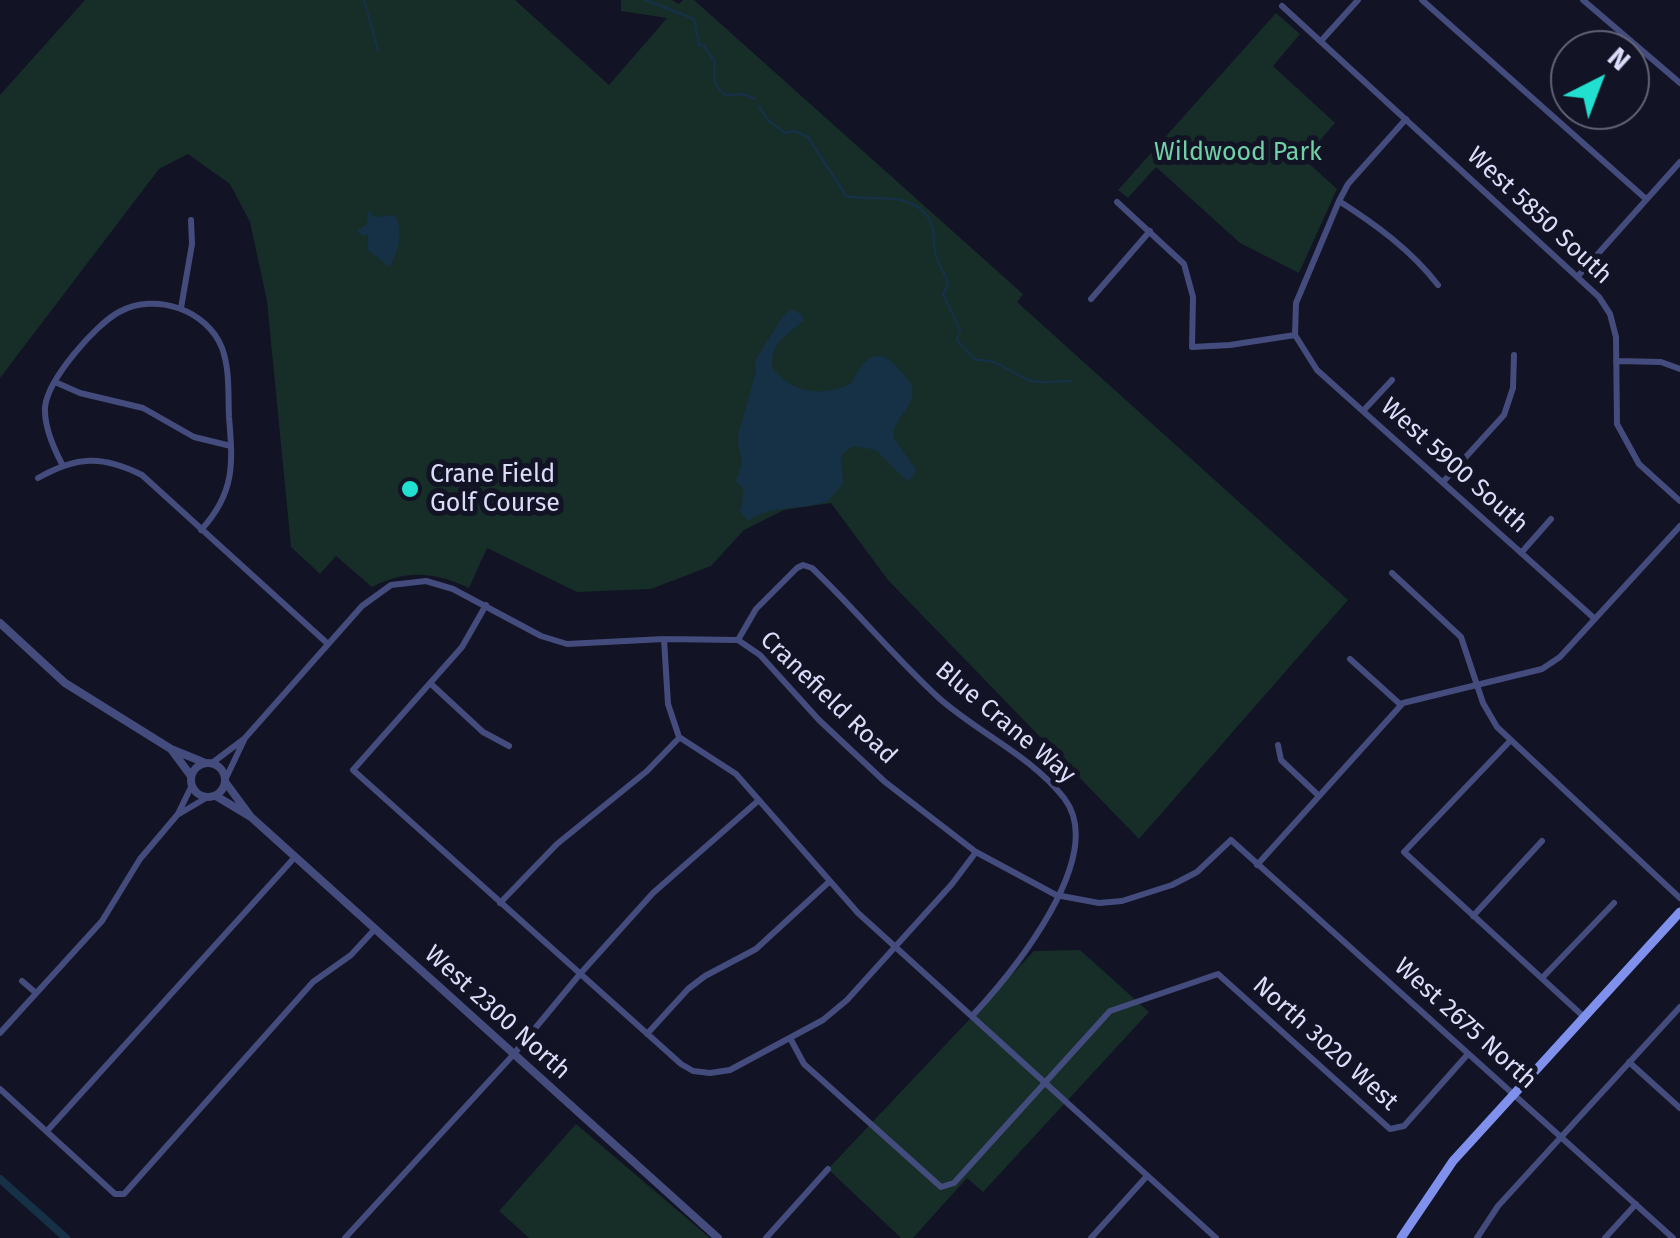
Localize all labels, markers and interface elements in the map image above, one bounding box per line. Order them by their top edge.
north arrow [1550,30,1650,130]
text: N [1601,40,1637,77]
park label: Wildwood Park [1154,138,1322,168]
street label: West 5850 South [1460,141,1618,291]
street label: West 5900 South [1374,392,1534,540]
place label: Crane Field Golf Course [430,460,560,519]
marker: Crane Field Golf Course [399,478,421,500]
street label: Cranefield Road [753,625,903,771]
street label: Blue Crane Way [929,656,1081,790]
street label: West 2300 North [418,940,576,1086]
street label: West 2675 North [1388,952,1542,1096]
street label: North 3020 West [1246,971,1404,1117]

